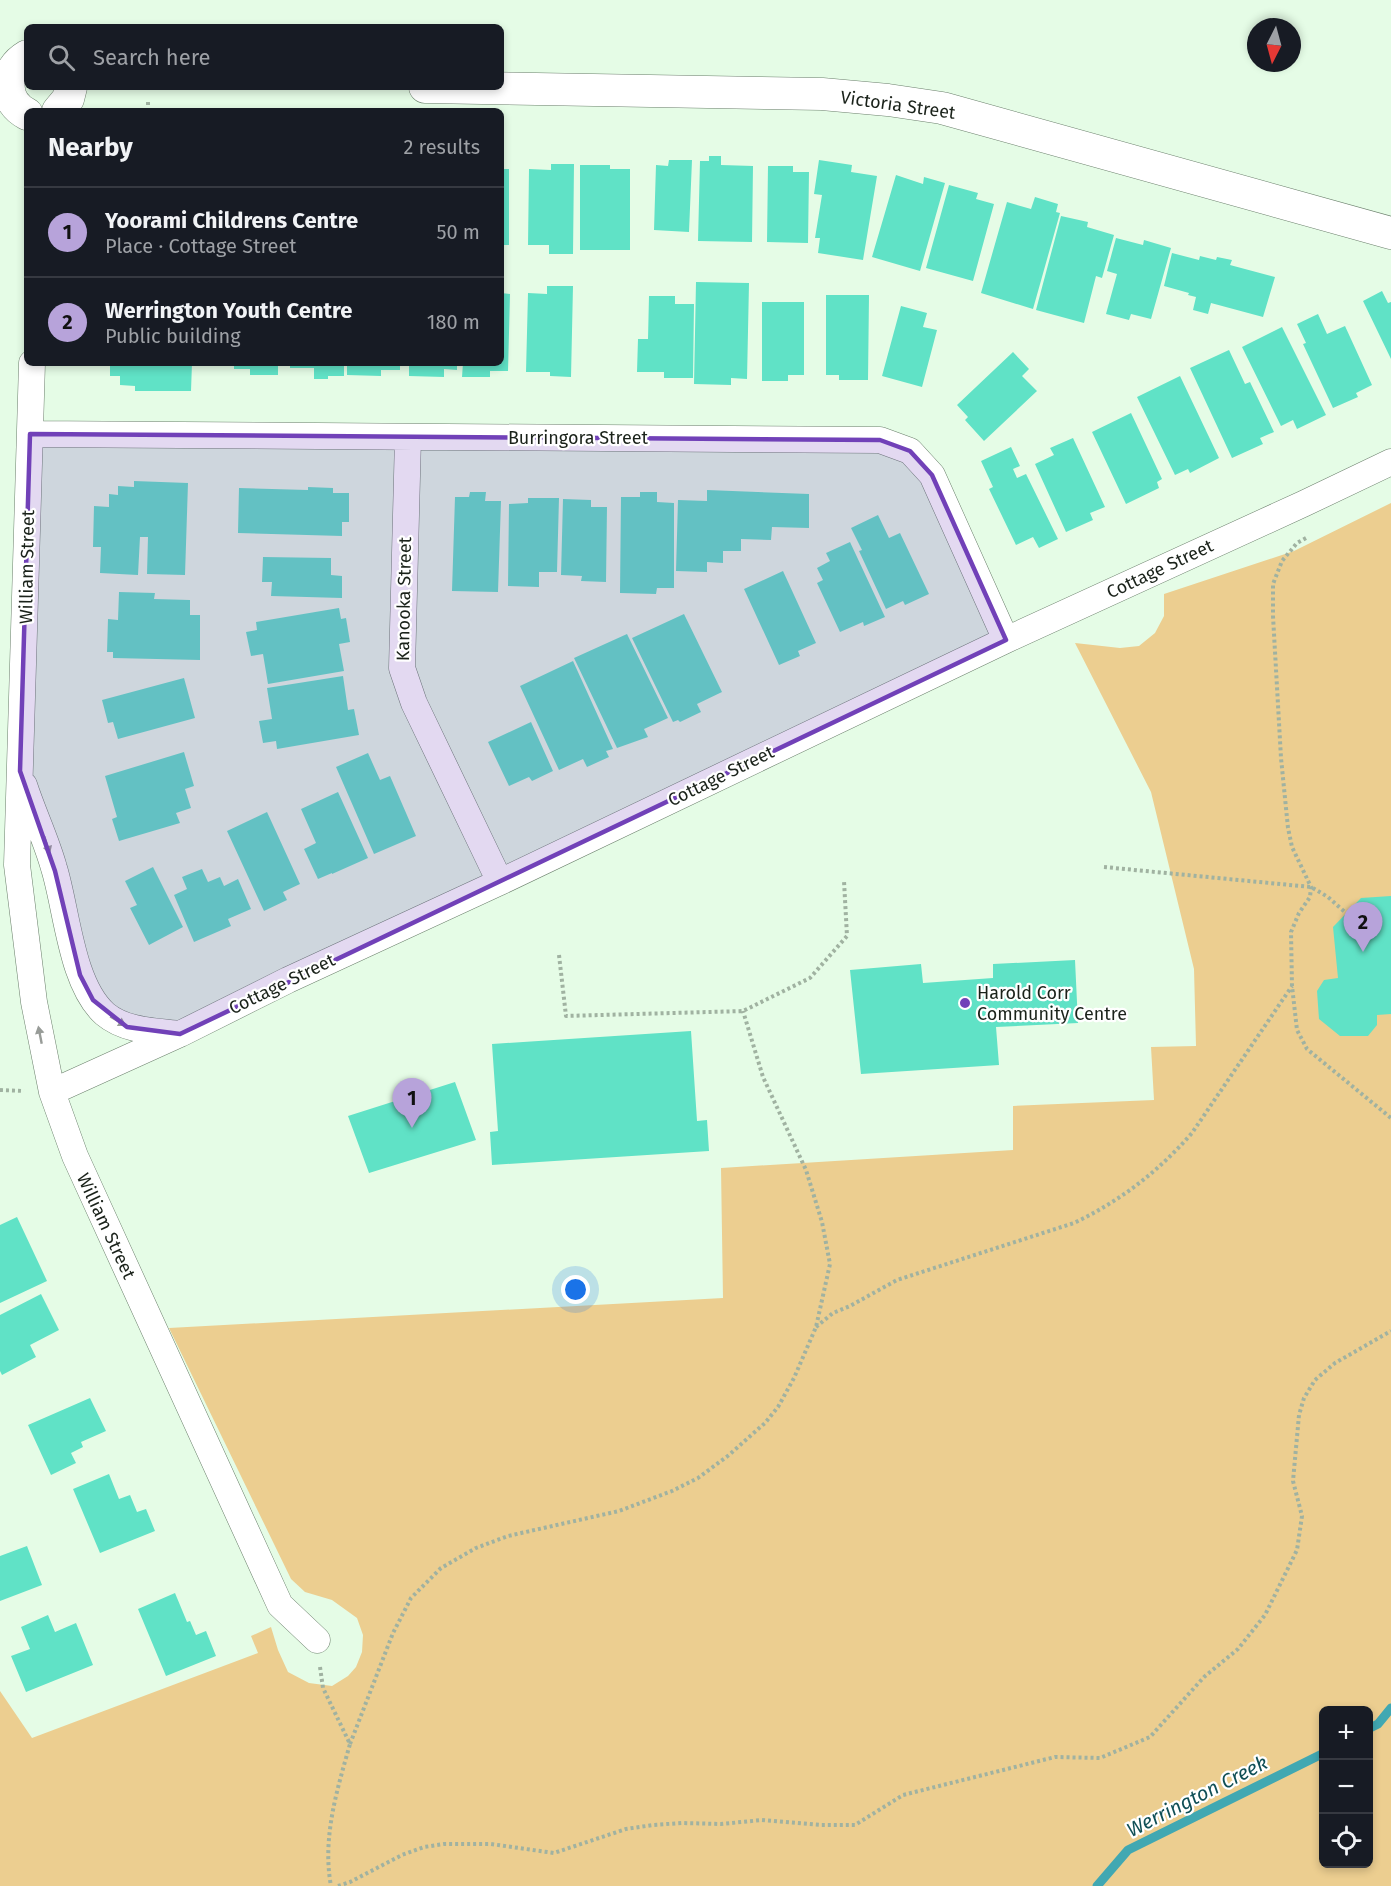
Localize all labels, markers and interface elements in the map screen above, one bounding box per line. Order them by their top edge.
north arrow [1247,18,1301,72]
search box [24,24,504,90]
icon: search [45,41,78,74]
text: Search here [93,44,211,71]
street label: Victoria Street [839,86,957,124]
text: Nearby [48,132,133,163]
text: 2 results [403,135,480,159]
text: Yoorami Childrens Centre [105,207,358,234]
text: 1 [63,220,72,244]
text: 50 m [436,220,480,244]
text: Place · Cottage Street [105,234,297,258]
text: Werrington Youth Centre [105,297,352,324]
text: 2 [62,310,73,334]
text: 180 m [427,310,480,334]
text: Public building [105,324,241,348]
street label: Burringora Street [508,427,649,449]
street label: William Street [15,509,39,624]
street label: Cottage Street [1103,534,1217,603]
street label: Kanooka Street [392,536,416,661]
street label: Cottage Street [664,741,778,811]
one-way arrow [43,836,52,854]
pin: 2 [1344,902,1382,952]
street label: Cottage Street [225,949,339,1019]
place label: Harold Corr Community Centre [977,982,1127,1025]
marker: Harold Corr Community Centre [958,996,972,1010]
one-way arrow [110,1016,127,1026]
one-way arrow [35,1025,44,1044]
pin: 1 [392,1078,432,1128]
street label: William Street [72,1170,140,1283]
your location [561,1275,590,1304]
map controls [1319,1706,1373,1868]
button: + [1319,1706,1373,1760]
water label: Werrington Creek [1123,1750,1272,1842]
button: − [1319,1760,1373,1814]
button: locate [1319,1814,1373,1868]

